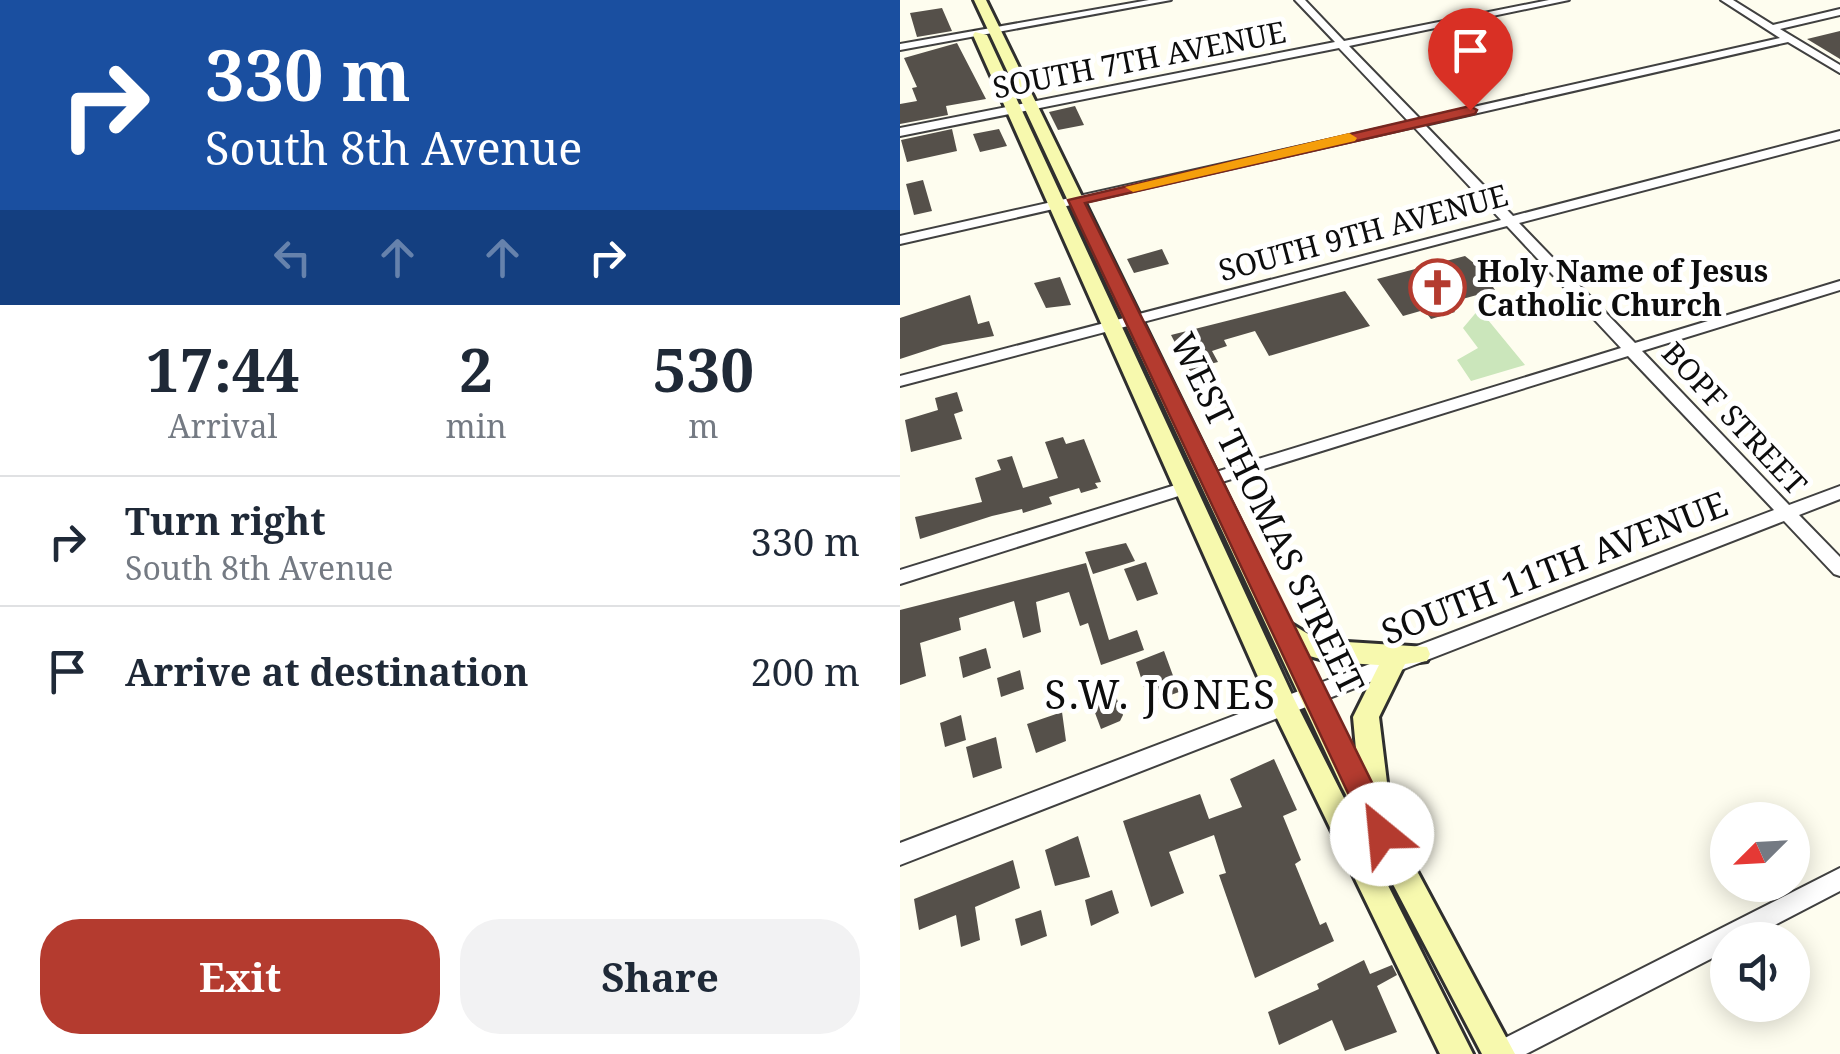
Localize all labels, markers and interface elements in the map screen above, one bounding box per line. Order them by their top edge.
pin [1428,8,1513,111]
street label: SOUTH 7TH AVENUE [989,10,1289,108]
icon: arrive [1443,23,1498,78]
text: 330 m [205,26,411,122]
icon: right [40,40,170,170]
text: South 8th Avenue [205,117,582,178]
street label: SOUTH 9TH AVENUE [1214,174,1512,290]
icon: left [265,230,320,285]
icon: ahead [370,230,425,285]
icon: ahead [475,230,530,285]
icon: right [580,230,635,285]
place label: Holy Name of Jesus Catholic Church [1477,250,1768,325]
church icon: Holy Name of Jesus Catholic Church [1408,257,1468,317]
street label: WEST THOMAS STREET [1160,325,1376,701]
text: 17:44 [146,328,300,410]
text: 2 [459,328,493,410]
text: 530 [652,328,754,410]
street label: BOPF STREET [1653,333,1817,503]
text: Arrival [168,404,277,447]
text: min [446,404,507,447]
text: m [688,404,718,447]
street label: SOUTH 11TH AVENUE [1374,479,1734,655]
text: Turn right [125,494,326,546]
icon: right [40,514,95,569]
text: 330 m [750,515,860,567]
text: South 8th Avenue [125,546,393,589]
icon: arrive [40,644,95,699]
text: Arrive at destination [125,645,529,697]
text: 200 m [750,645,860,697]
district label: S.W. JONES [1045,666,1278,721]
position arrow [1330,782,1434,886]
north arrow [1710,802,1810,902]
map controls [1710,802,1810,1022]
button: Exit [40,919,440,1034]
button: Share [460,919,860,1034]
button: sound [1710,922,1810,1022]

